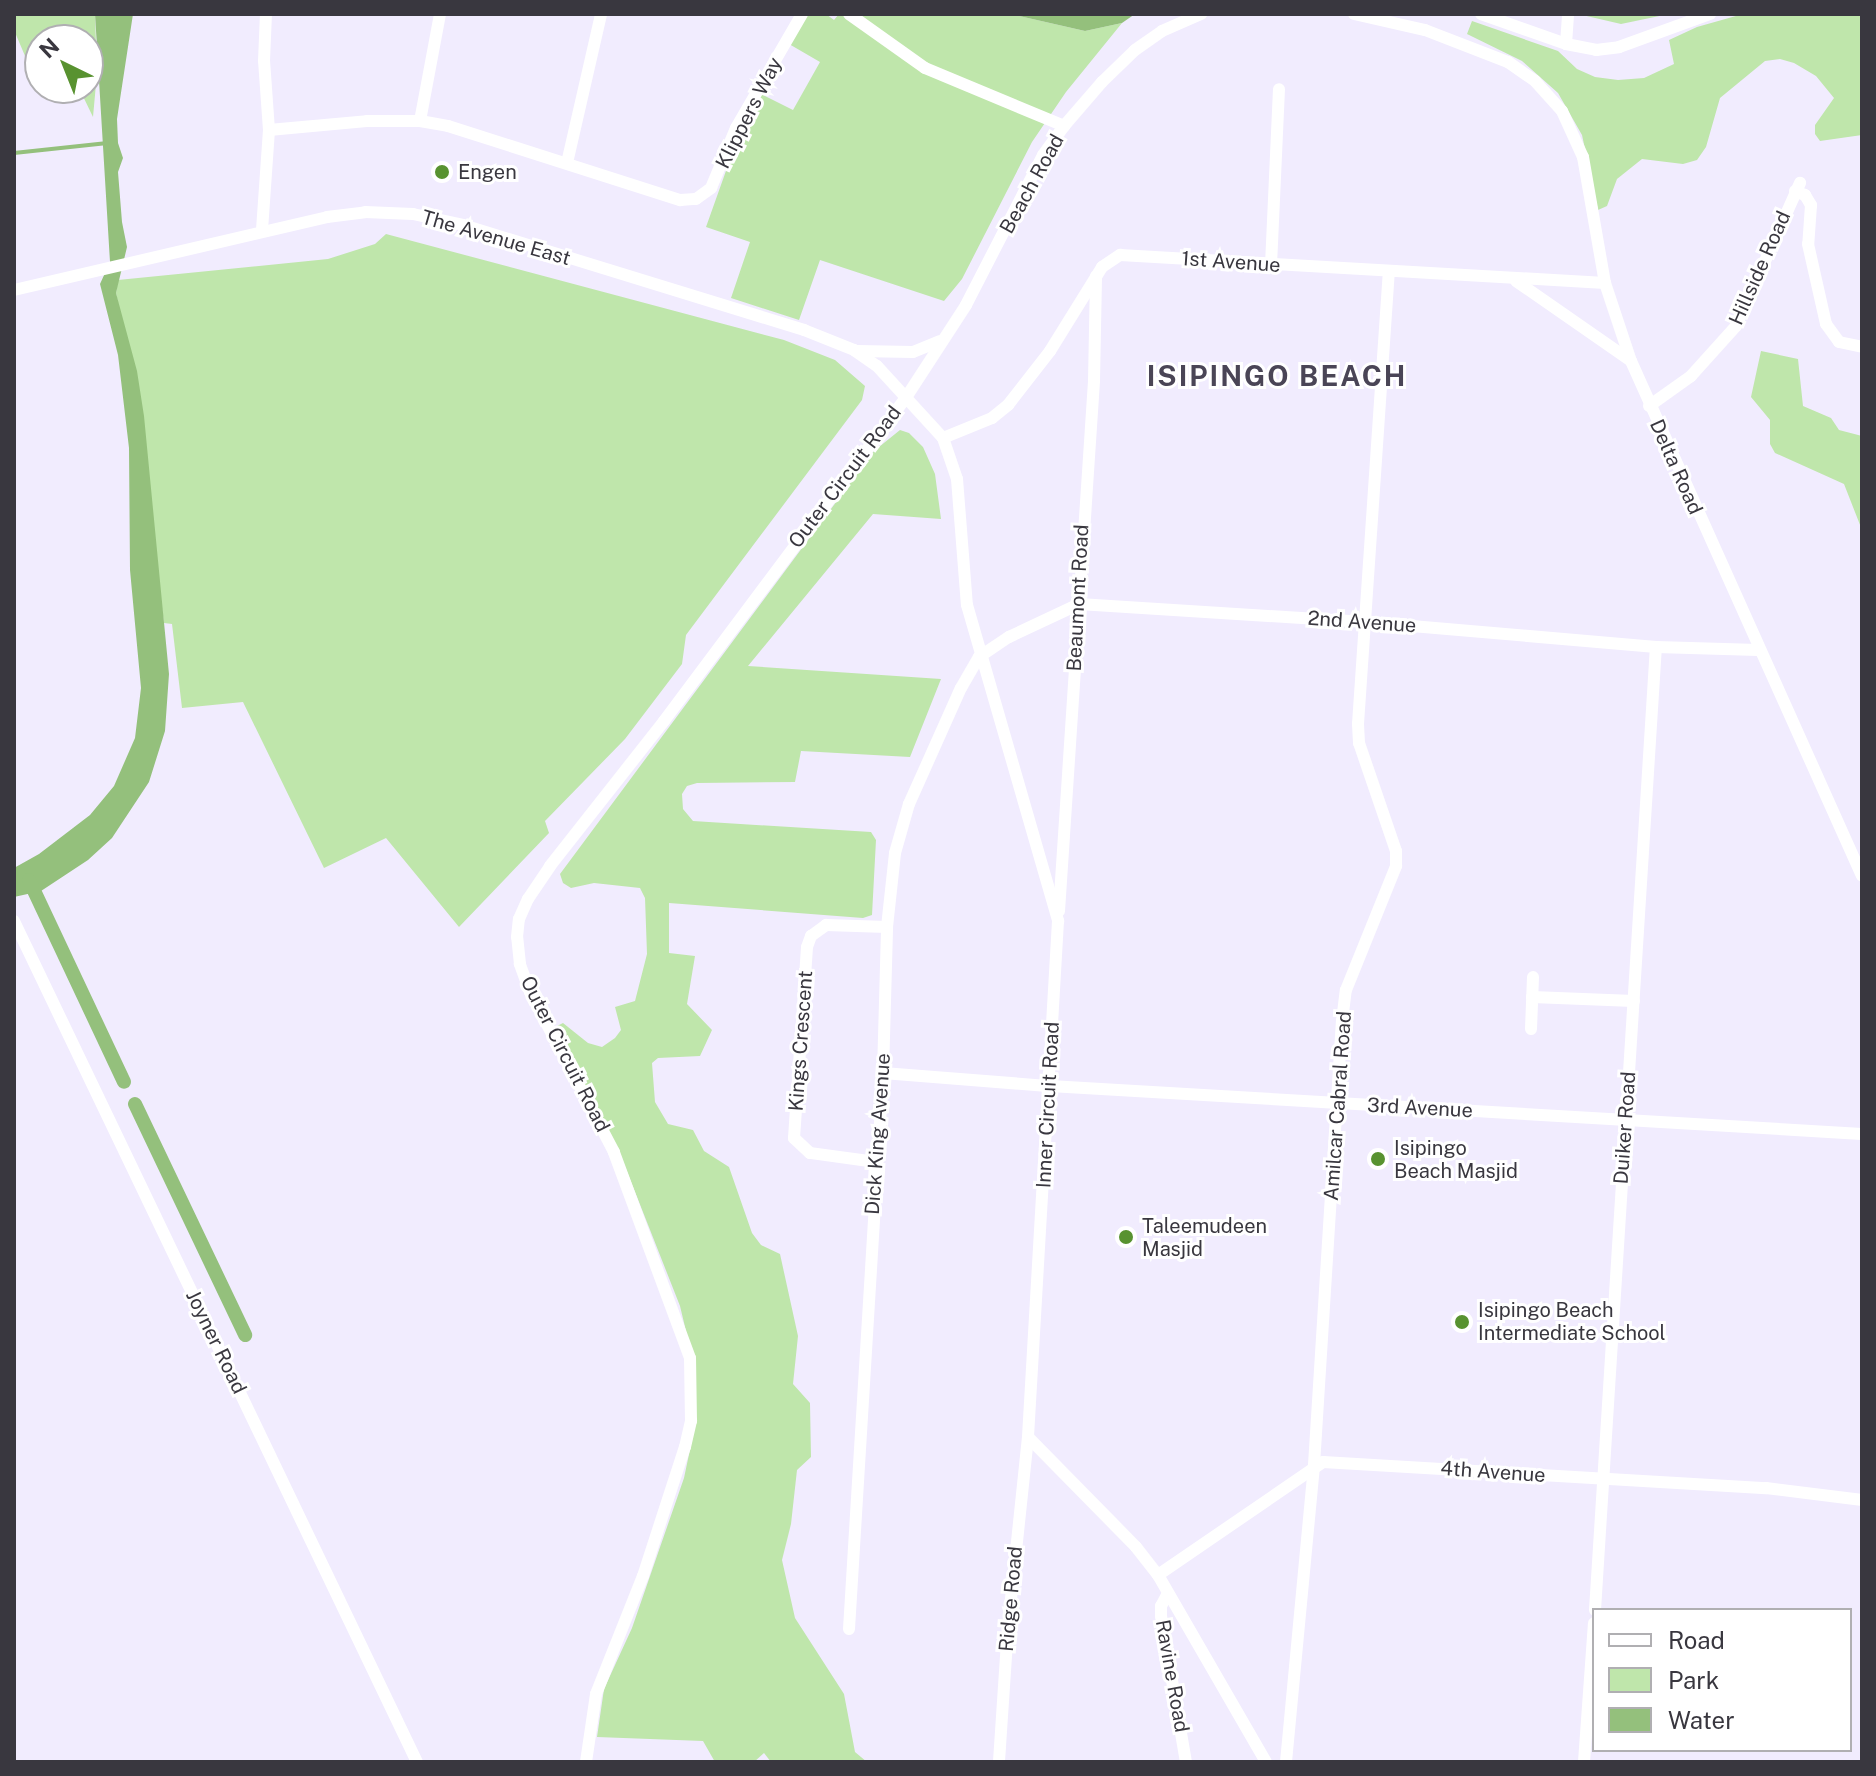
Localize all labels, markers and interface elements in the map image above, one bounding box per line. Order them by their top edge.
north arrow [24,24,104,104]
text: N [34,33,64,63]
street label: Klippers Way [711,53,787,173]
street label: Beach Road [995,130,1069,238]
place label: Engen [458,160,517,184]
marker: Engen [433,163,451,181]
street label: The Avenue East [419,205,573,271]
street label: Hillside Road [1724,207,1796,329]
street label: 1st Avenue [1181,247,1281,277]
district label: ISIPINGO BEACH [1147,359,1407,393]
street label: Outer Circuit Road [784,401,906,553]
street label: Delta Road [1644,416,1708,518]
street label: Beaumont Road [1062,524,1094,672]
street label: 2nd Avenue [1307,606,1417,638]
street label: Kings Crescent [784,970,818,1112]
street label: Outer Circuit Road [515,972,615,1136]
street label: Amilcar Cabral Road [1319,1010,1357,1202]
street label: Inner Circuit Road [1032,1021,1064,1189]
street label: Dick King Avenue [860,1052,896,1216]
street label: Duiker Road [1609,1071,1641,1185]
street label: 3rd Avenue [1367,1093,1473,1123]
place label: Isipingo Beach Masjid [1394,1136,1518,1183]
marker: Isipingo Beach Masjid [1369,1150,1387,1168]
place label: Taleemudeen Masjid [1142,1214,1267,1261]
marker: Taleemudeen Masjid [1117,1228,1135,1246]
street label: Joyner Road [181,1286,251,1398]
place label: Isipingo Beach Intermediate School [1478,1298,1666,1345]
marker: Isipingo Beach Intermediate School [1453,1313,1471,1331]
street label: 4th Avenue [1440,1456,1546,1488]
street label: Ridge Road [994,1545,1028,1653]
legend [1592,1608,1852,1752]
street label: Ravine Road [1150,1618,1194,1734]
text: Road [1668,1626,1725,1654]
text: Park [1668,1666,1719,1694]
text: Water [1668,1706,1735,1734]

